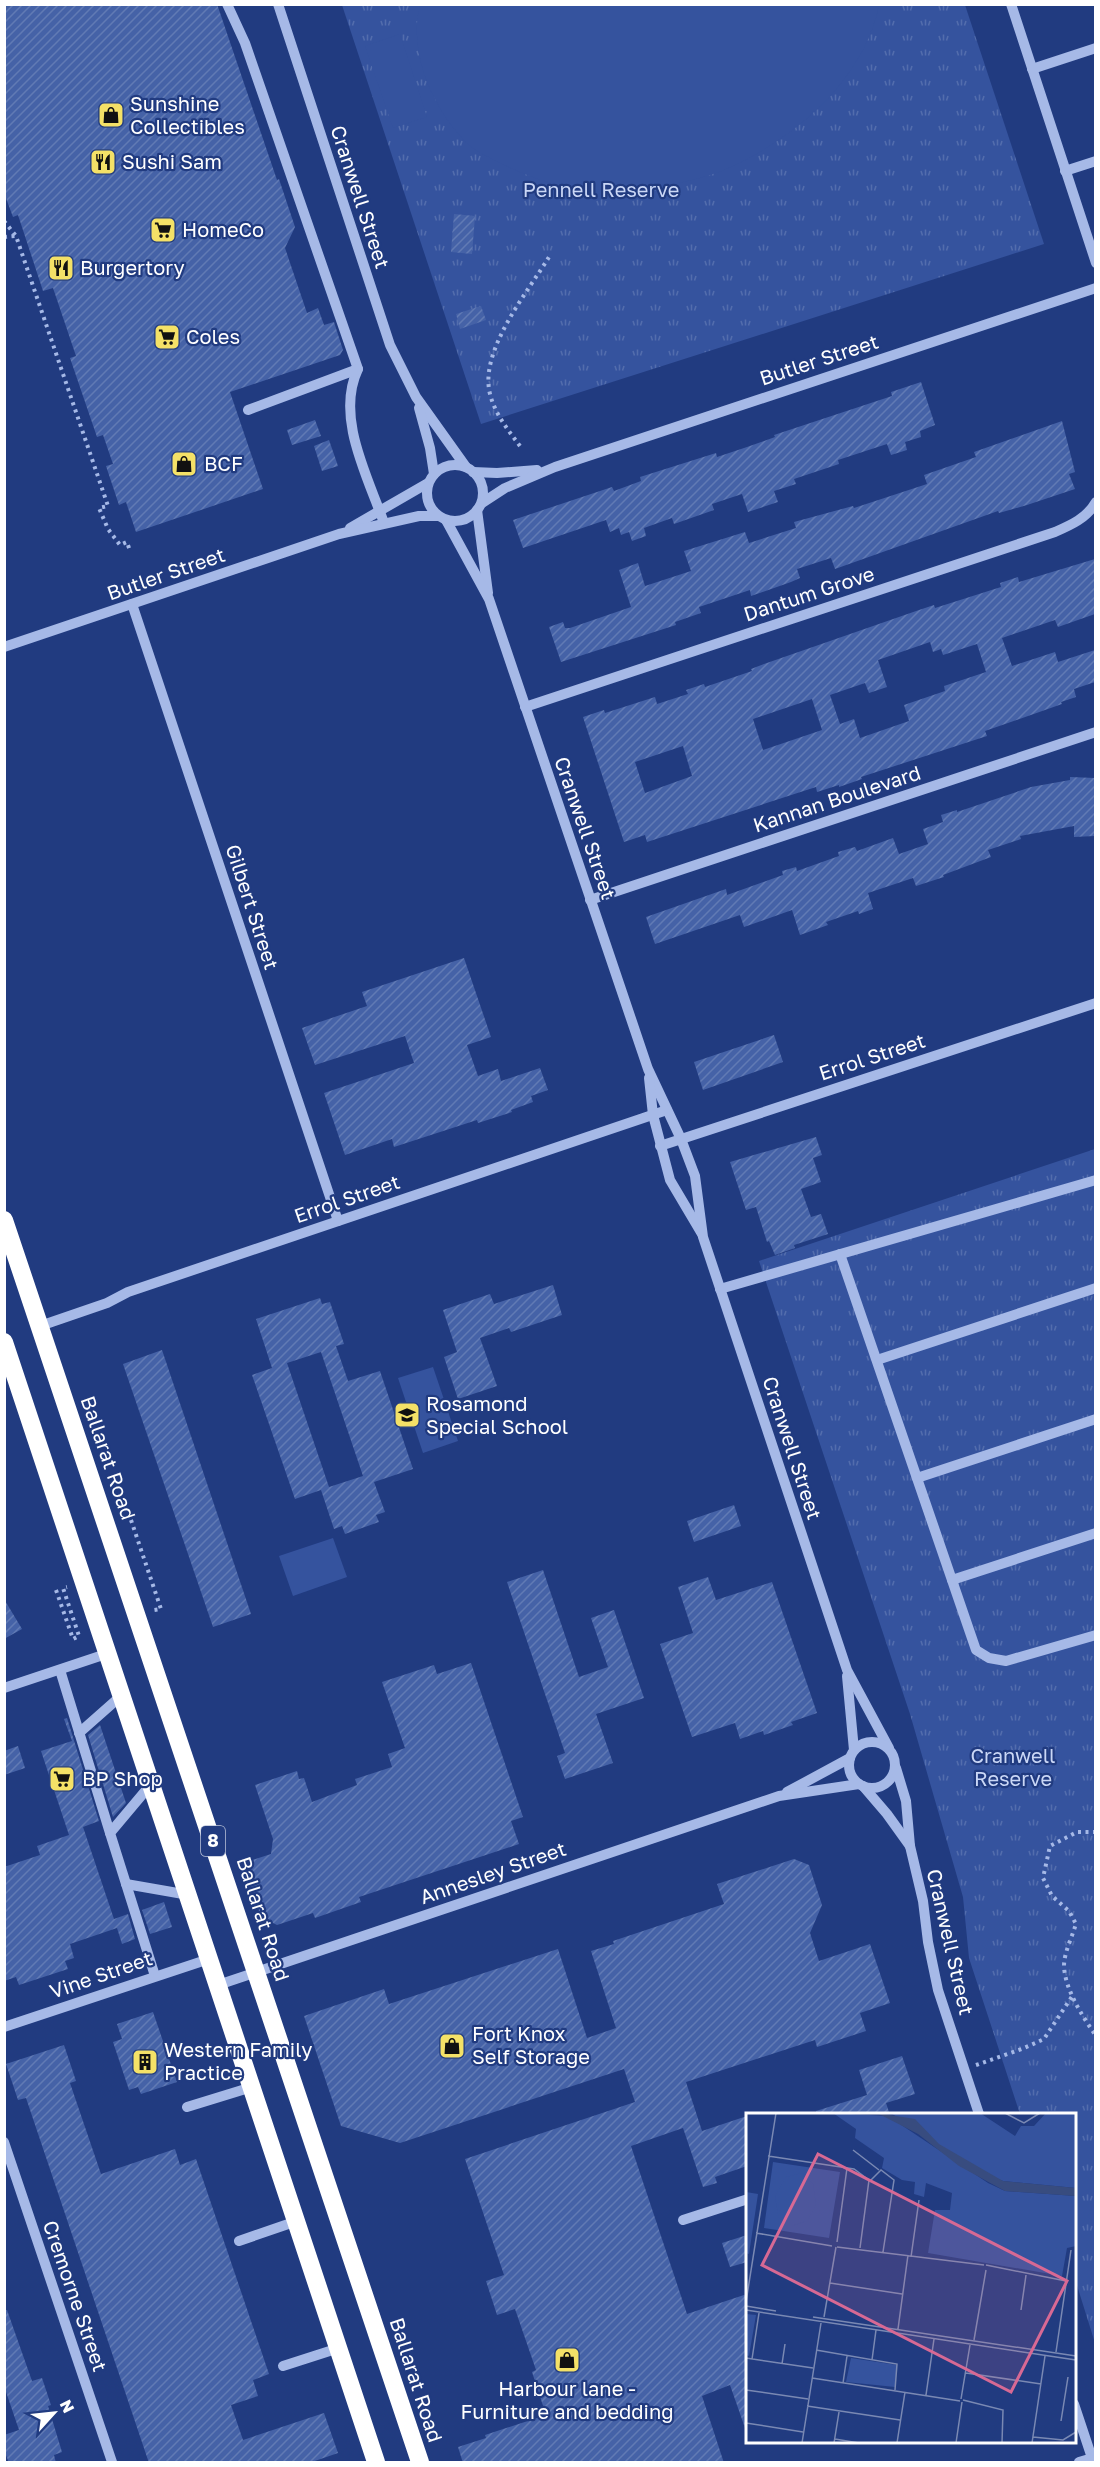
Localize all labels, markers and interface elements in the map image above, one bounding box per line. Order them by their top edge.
place label: Sunshine Collectibles [130,91,245,138]
shop icon: Sunshine Collectibles [96,100,126,130]
street label: Cranwell Street [326,122,395,271]
restaurant icon: Sushi Sam [88,147,118,177]
place label: Sushi Sam [122,149,222,173]
park label: Pennell Reserve [523,177,679,201]
supermarket icon: HomeCo [148,215,178,245]
place label: HomeCo [182,217,264,241]
restaurant icon: Burgertory [46,253,76,283]
place label: Burgertory [80,255,185,279]
supermarket icon: Coles [152,322,182,352]
place label: Coles [186,324,240,348]
street label: Butler Street [756,329,881,390]
shop icon: BCF [169,449,199,479]
place label: BCF [204,451,243,475]
street label: Butler Street [103,542,228,604]
street label: Dantum Grove [740,561,877,625]
street label: Cranwell Street [550,753,622,902]
street label: Kannan Boulevard [750,760,924,836]
street label: Gilbert Street [221,841,284,972]
street label: Errol Street [816,1028,928,1084]
street label: Errol Street [291,1169,403,1227]
street label: Cranwell Street [758,1373,827,1522]
place label: Rosamond Special School [426,1391,568,1438]
street label: Ballarat Road [77,1393,141,1523]
school or university icon: Rosamond Special School [392,1400,422,1430]
park label: Cranwell Reserve [971,1743,1056,1790]
supermarket icon: BP Shop [47,1764,77,1794]
place label: BP Shop [82,1766,163,1790]
road number: 8 [201,1826,225,1856]
street label: Annesley Street [416,1836,569,1908]
street label: Ballarat Road [233,1853,295,1984]
street label: Cranwell Street [923,1866,979,2017]
street label: Vine Street [46,1945,155,2003]
place label: Fort Knox Self Storage [472,2021,590,2068]
shop icon: Fort Knox Self Storage [437,2031,467,2061]
place label: Western Family Practice [164,2037,312,2084]
building icon: Western Family Practice [130,2047,160,2077]
inset map [746,2113,1076,2443]
street label: Cremorne Street [39,2217,113,2374]
street label: Ballarat Road [386,2314,448,2445]
shop icon: Harbour lane - Furniture and bedding [552,2345,582,2375]
place label: Harbour lane - Furniture and bedding [460,2376,674,2423]
north arrow [24,2383,84,2443]
text: N [56,2396,79,2416]

